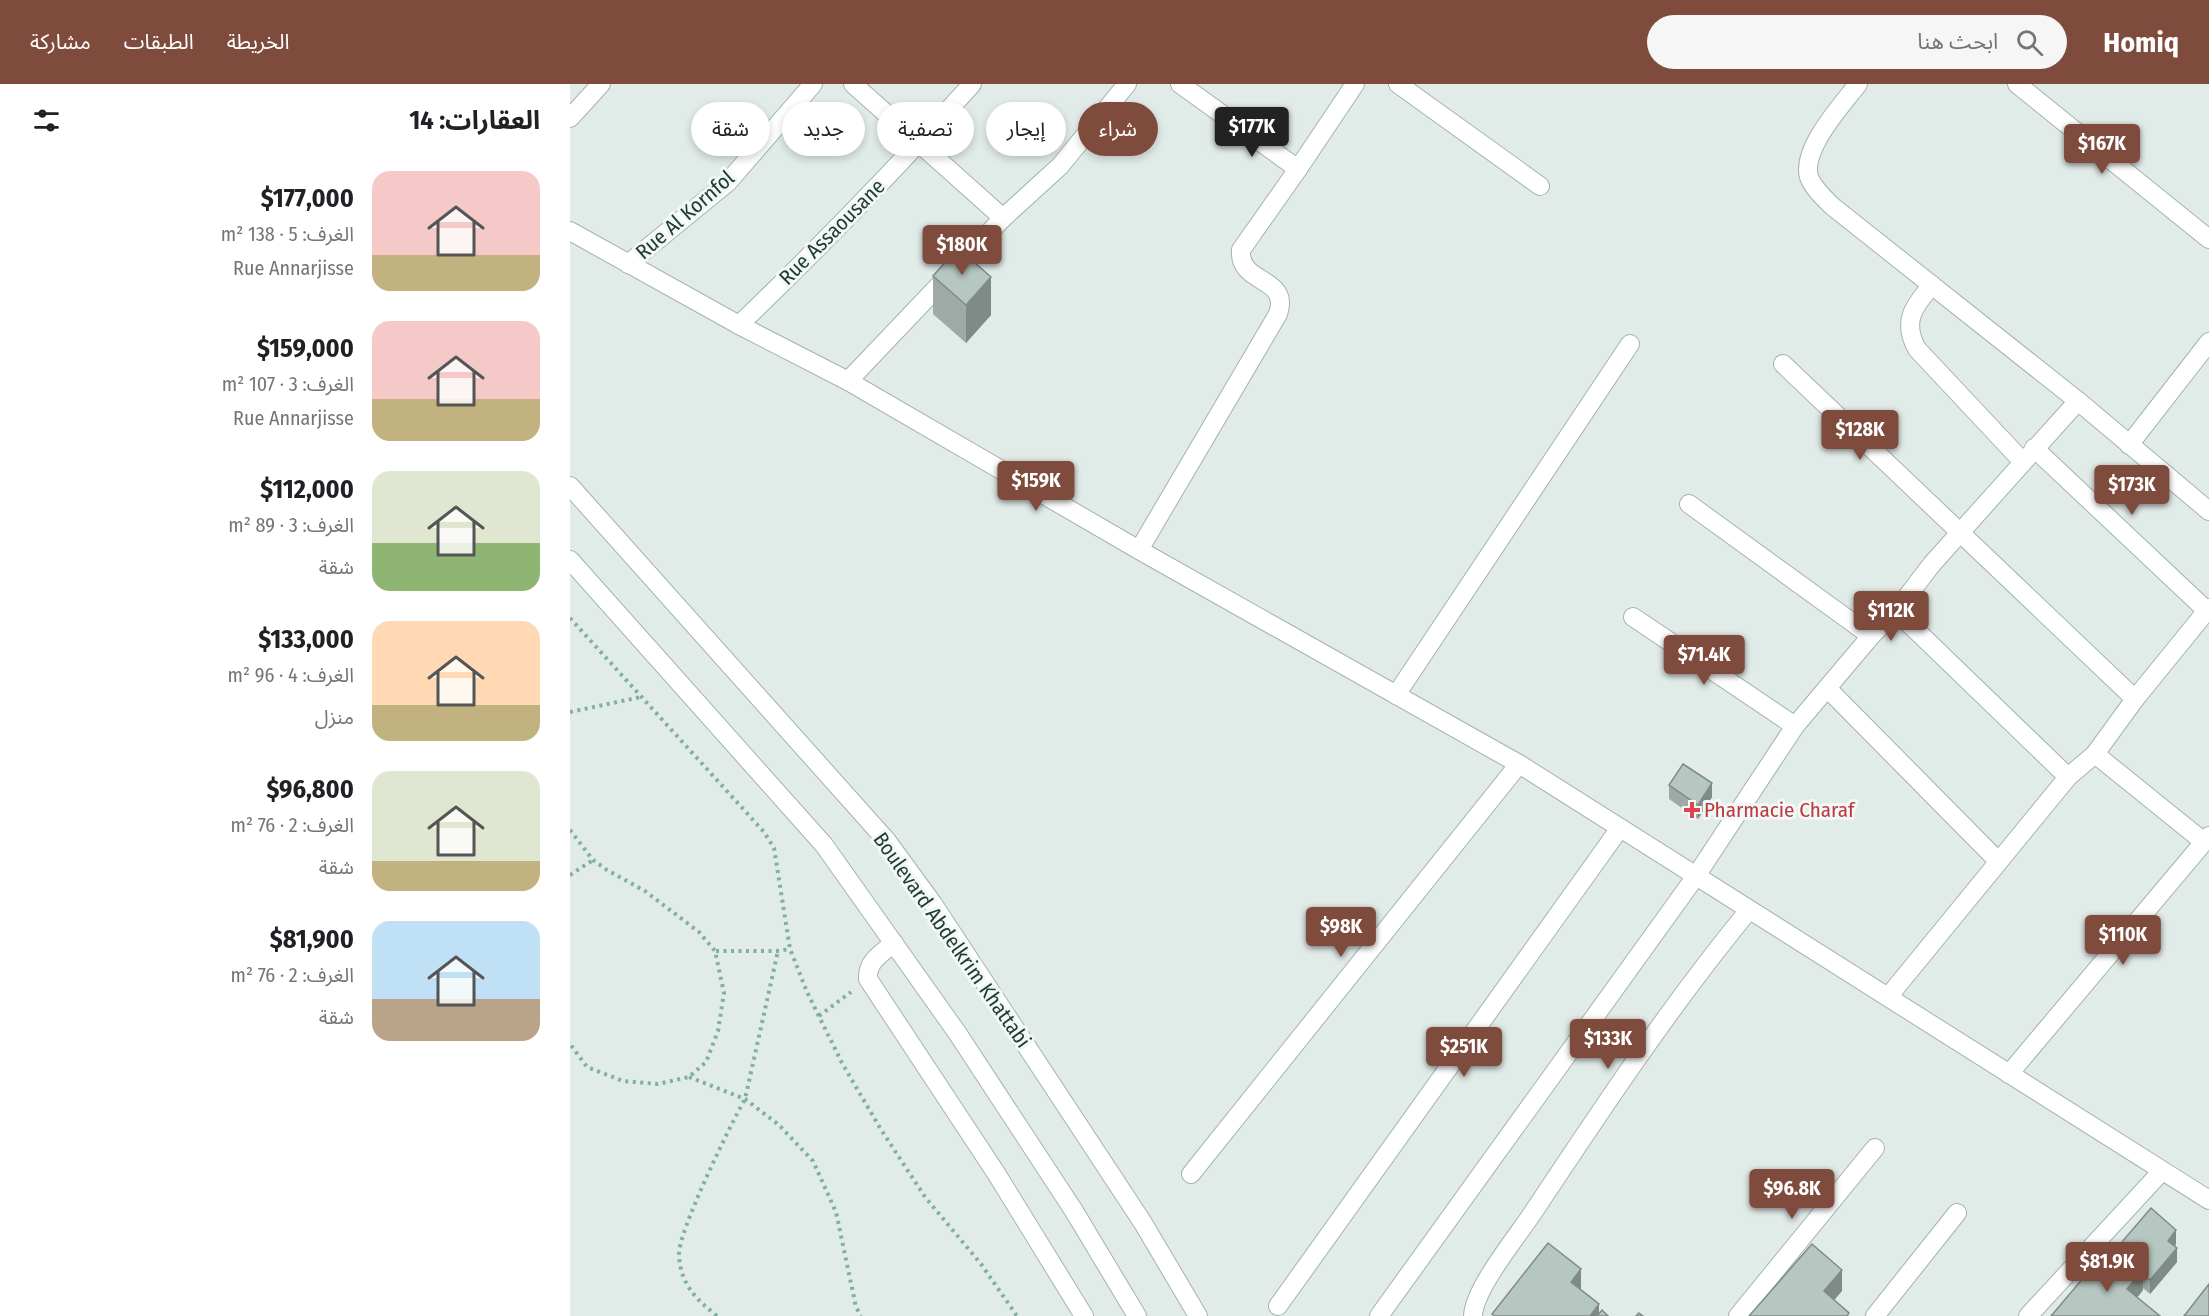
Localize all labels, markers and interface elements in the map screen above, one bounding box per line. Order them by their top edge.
search box [1647,15,2067,69]
icon: search [2013,26,2046,59]
text: Homiq [2103,26,2179,59]
text: ابحث هنا [1917,28,1998,55]
text: مشاركة [30,29,91,55]
text: الطبقات [124,29,194,55]
text: الخريطة [227,29,290,55]
chip: شقة [691,102,770,156]
chip: جديد [782,102,865,156]
chip: تصفية [877,102,974,156]
chip: إيجار [986,102,1066,156]
chip: شراء [1078,102,1158,156]
icon: filters [30,104,63,137]
text: العقارات: 14 [409,105,540,136]
pin: $177K [1210,107,1294,158]
text: $177K [1229,114,1275,138]
pin: $167K [2060,124,2144,175]
text: $167K [2078,131,2126,155]
street label: Rue Al Kornfol [630,165,740,265]
street label: Rue Assaousane [774,174,890,290]
text: $177,000 [261,183,354,214]
icon: home [420,195,492,267]
text: الغرف: 5 · 138 m² [221,222,354,246]
pin: $180K [920,225,1004,276]
text: $180K [937,232,987,256]
text: Rue Annarjisse [233,256,354,280]
text: $159,000 [257,333,354,364]
icon: home [420,345,492,417]
text: الغرف: 3 · 107 m² [222,372,354,396]
text: Rue Annarjisse [233,406,354,430]
pin: $128K [1818,410,1902,461]
text: $128K [1835,417,1885,441]
pin: $159K [994,461,1078,512]
pin: $173K [2090,465,2174,516]
text: $159K [1011,468,1061,492]
text: $173K [2108,472,2156,496]
text: $112,000 [260,474,354,505]
icon: home [420,495,492,567]
text: الغرف: 3 · 89 m² [228,513,354,537]
text: شقة [319,555,354,579]
pin: $112K [1849,591,1933,642]
text: $112K [1868,598,1914,622]
text: $133,000 [258,624,354,655]
pin: $71.4K [1655,635,1753,686]
text: $71.4K [1678,642,1730,666]
icon: home [420,645,492,717]
text: الغرف: 4 · 96 m² [227,663,354,687]
text: منزل [315,705,354,729]
text: $96,800 [266,774,354,805]
icon: home [420,795,492,867]
place label: Pharmacie Charaf [1704,797,1856,823]
marker: Pharmacie Charaf [1685,803,1699,817]
text: الغرف: 2 · 76 m² [230,813,354,837]
street label: Boulevard Abdelkrim Khattabi [868,827,1036,1053]
text: شقة [319,855,354,879]
pin: $98K [1305,907,1377,958]
text: $98K [1320,914,1362,938]
pin: $110K [2081,915,2165,966]
text: $110K [2099,922,2147,946]
text: $81,900 [270,924,354,955]
icon: home [420,945,492,1017]
text: الغرف: 2 · 76 m² [230,963,354,987]
text: شقة [319,1005,354,1029]
pin: $133K [1566,1019,1650,1070]
text: $133K [1584,1026,1632,1050]
pin: $251K [1422,1027,1506,1078]
text: $251K [1440,1034,1488,1058]
pin: $96.8K [1743,1169,1841,1220]
text: $96.8K [1763,1176,1821,1200]
pin: $81.9K [2058,1242,2156,1293]
text: $81.9K [2080,1249,2134,1273]

